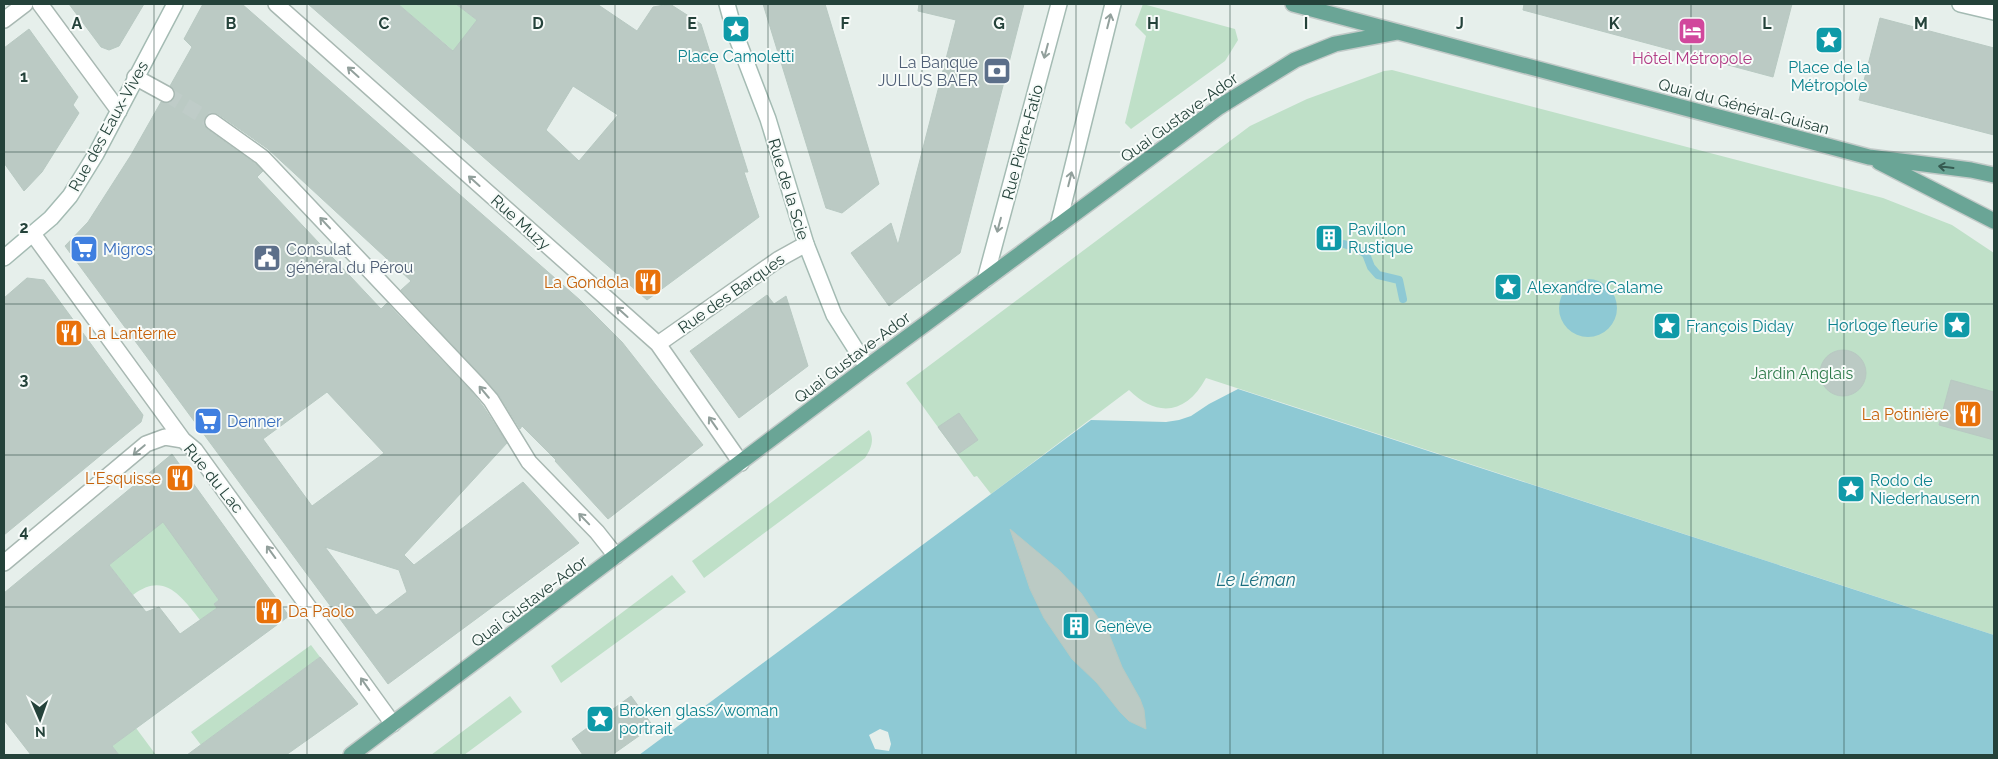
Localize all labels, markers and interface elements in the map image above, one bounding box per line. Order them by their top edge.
text: A [72,14,83,33]
text: B [226,14,237,33]
text: C [379,14,390,33]
text: D [532,14,544,33]
text: E [687,14,697,33]
place icon: Place Camoletti [721,14,751,44]
text: F [840,14,850,33]
text: G [993,14,1005,33]
one-way arrow [1105,14,1114,30]
text: H [1147,14,1159,33]
text: I [1304,14,1308,33]
text: J [1456,14,1464,33]
text: K [1609,14,1620,33]
text: L [1762,14,1772,33]
text: M [1914,14,1928,33]
hotel icon: Hôtel Métropole [1677,16,1707,46]
place icon: Place de la Métropole [1814,25,1844,55]
one-way arrow [1041,42,1051,58]
place label: Place Camoletti [678,47,795,66]
place label: Hôtel Métropole [1632,49,1752,68]
place label: La Banque JULIUS BAER [878,53,978,90]
bank icon: La Banque JULIUS BAER [982,56,1012,86]
street label: Rue des Eaux-Vives [65,58,152,195]
place label: Place de la Métropole [1788,58,1870,95]
text: 1 [20,67,28,86]
one-way arrow [346,67,359,78]
street label: Quai Gustave-Ador [1117,68,1242,166]
street label: Quai du Général-Guisan [1656,75,1831,138]
street label: Rue Pierre-Fatio [998,82,1047,202]
street label: Rue de la Scie [764,136,813,242]
one-way arrow [1939,161,1955,171]
one-way arrow [1066,171,1075,187]
one-way arrow [468,175,481,186]
street label: Rue Muzy [487,191,555,254]
one-way arrow [994,216,1004,232]
one-way arrow [319,217,331,230]
text: 2 [19,218,29,237]
place label: Pavillon Rustique [1348,220,1413,257]
building icon: Pavillon Rustique [1314,223,1344,253]
supermarket icon: Migros [69,234,99,264]
place label: Migros [103,240,153,259]
place label: Consulat général du Pérou [286,240,413,277]
public building icon: Consulat général du Pérou [252,243,282,273]
street label: Rue des Barques [674,249,788,337]
restaurant icon: La Gondola [633,267,663,297]
place icon: Alexandre Calame [1493,272,1523,302]
place label: La Gondola [544,273,629,292]
place label: Alexandre Calame [1527,278,1663,297]
one-way arrow [615,306,628,318]
street label: Quai Gustave-Ador [791,307,914,407]
place icon: Horloge fleurie [1942,310,1972,340]
place icon: François Diday [1652,311,1682,341]
place label: Horloge fleurie [1827,316,1938,335]
place label: François Diday [1686,317,1794,336]
restaurant icon: La Lanterne [54,318,84,348]
place label: La Lanterne [88,324,176,343]
park label: Jardin Anglais [1751,364,1853,383]
text: 3 [20,370,29,389]
one-way arrow [479,386,490,399]
restaurant icon: La Potinière [1953,399,1983,429]
place label: La Potinière [1862,405,1949,424]
supermarket icon: Denner [193,406,223,436]
place label: Denner [227,412,282,431]
one-way arrow [708,416,718,430]
street label: Rue du Lac [180,440,247,517]
one-way arrow [133,444,146,455]
restaurant icon: L'Esquisse [165,463,195,493]
place label: L'Esquisse [85,469,161,488]
place label: Rodo de Niederhausern [1870,471,1980,508]
place icon: Rodo de Niederhausern [1836,474,1866,504]
one-way arrow [578,513,590,526]
text: 4 [19,522,29,541]
one-way arrow [265,546,276,559]
street label: Quai Gustave-Ador [468,551,591,651]
water label: Le Léman [1216,569,1296,590]
restaurant icon: Da Paolo [254,596,284,626]
place label: Da Paolo [288,602,354,621]
building icon: Genève [1061,611,1091,641]
place label: Genève [1095,617,1152,636]
one-way arrow [360,677,370,691]
north arrow [15,694,65,744]
place label: Broken glass/woman portrait [619,701,778,738]
place icon: Broken glass/woman portrait [585,704,615,734]
text: N [35,724,46,740]

